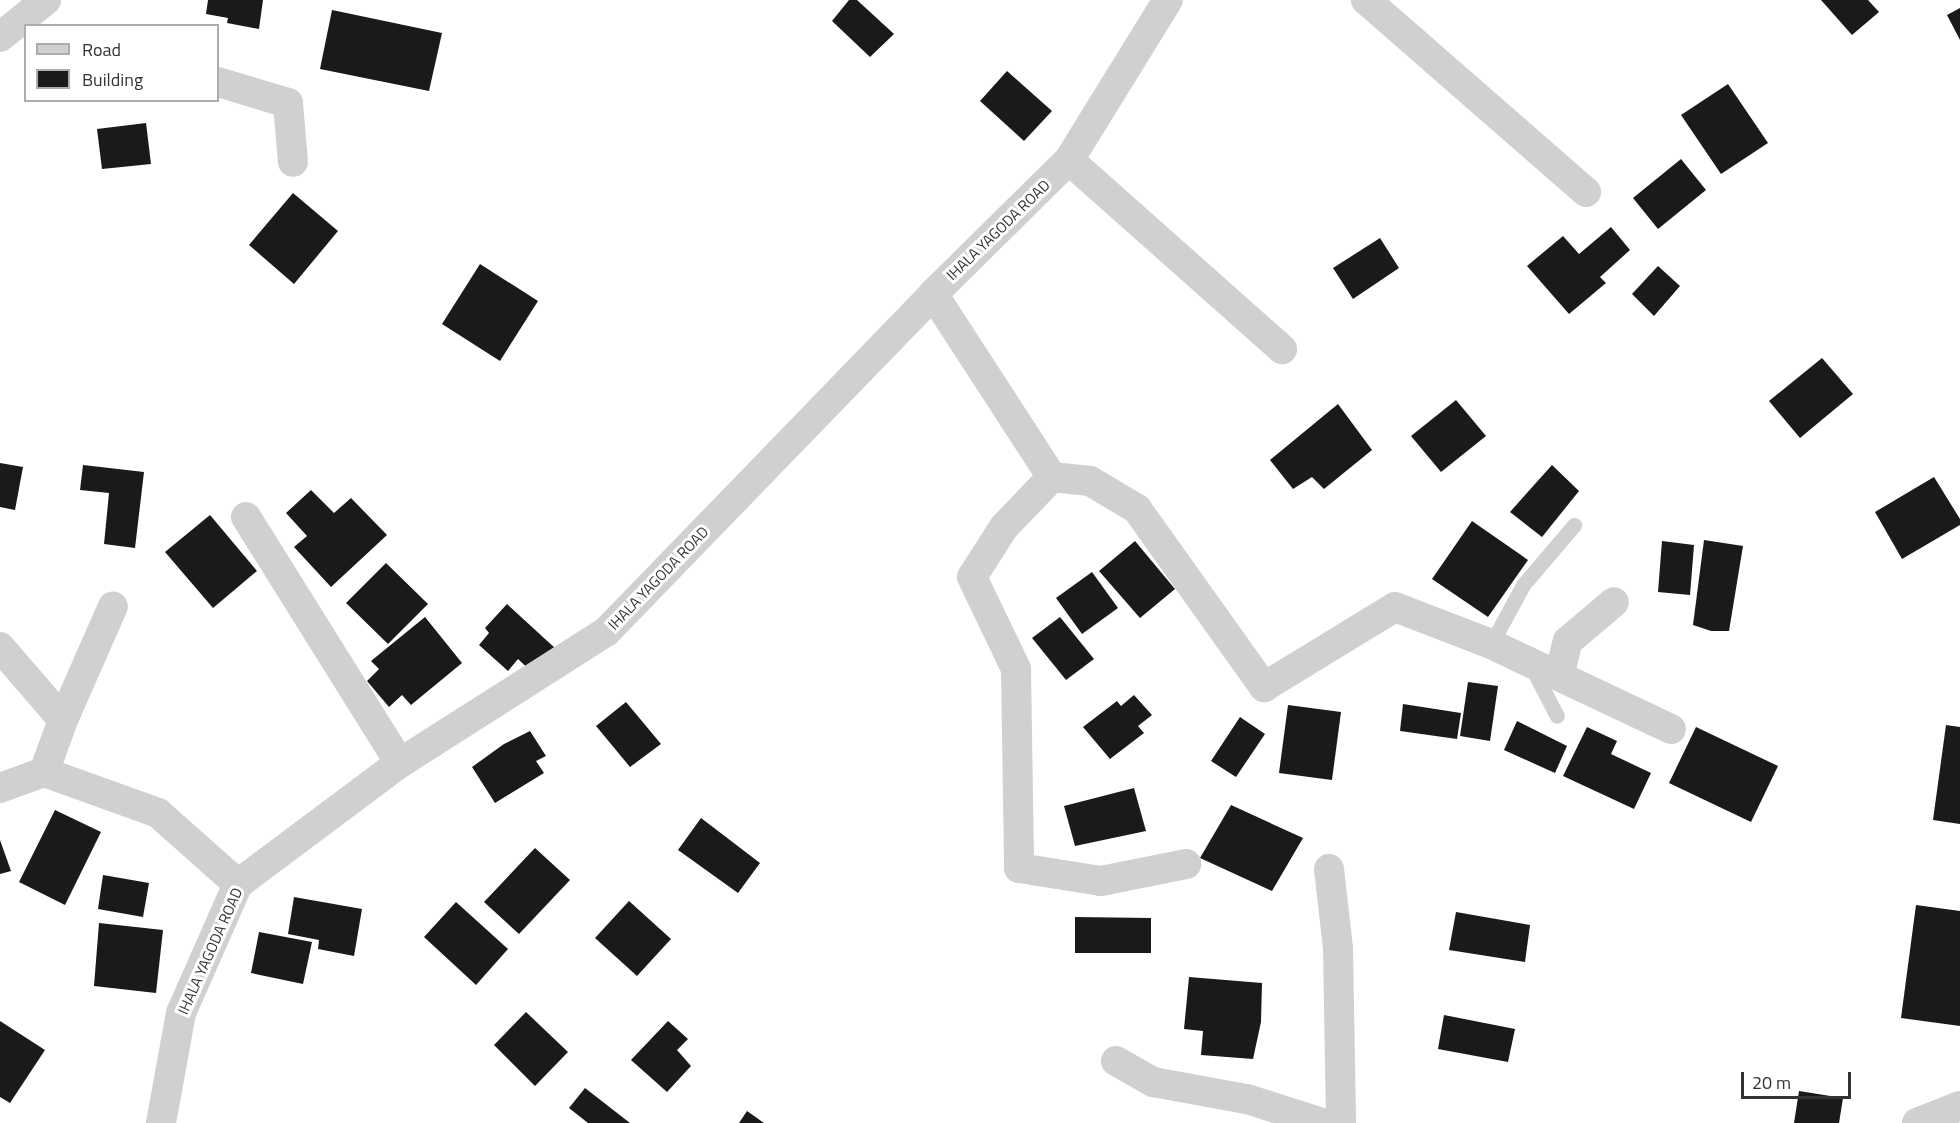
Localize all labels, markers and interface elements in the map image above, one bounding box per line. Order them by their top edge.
legend [24,24,219,102]
text: Road [82,36,121,63]
text: Building [82,66,143,93]
street label: IHALA YAGODA ROAD [943,176,1053,284]
street label: IHALA YAGODA ROAD [604,523,712,633]
street label: IHALA YAGODA ROAD [174,885,246,1017]
scale bar [1744,1060,1854,1098]
text: 20 m [1752,1069,1791,1096]

